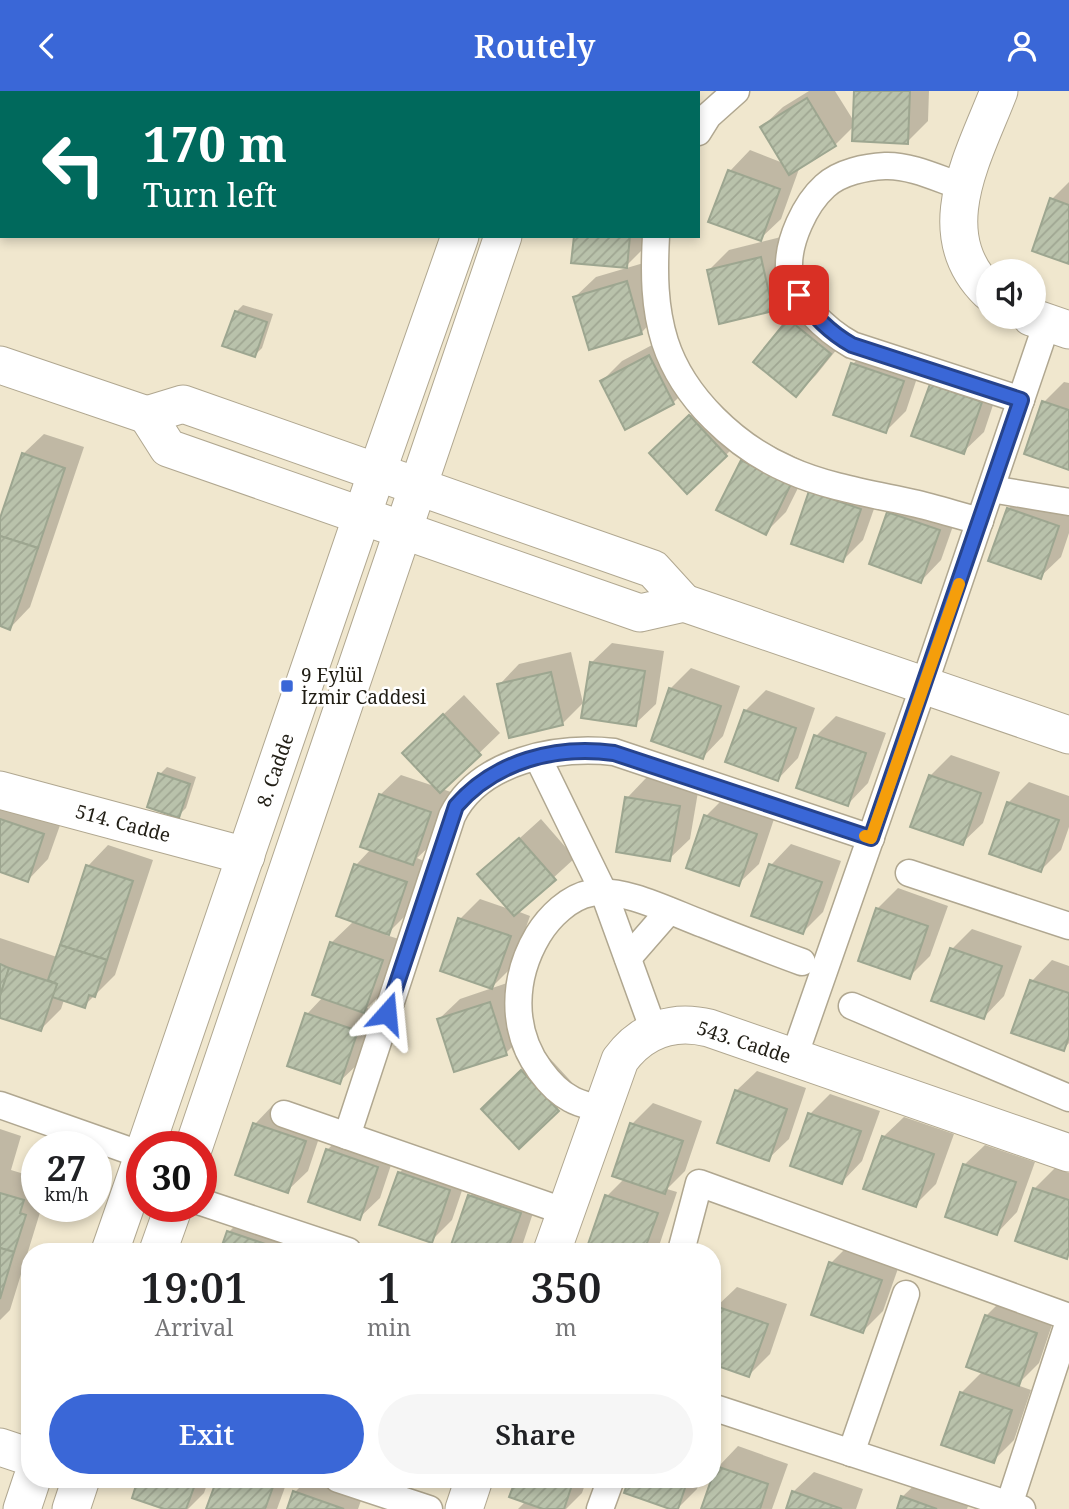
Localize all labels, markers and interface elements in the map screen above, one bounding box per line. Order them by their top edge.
text: Routely [474,24,595,67]
icon: back [28,27,66,65]
icon: person [1003,27,1041,65]
text: 170 m [143,110,287,176]
icon: left [28,119,119,210]
text: Turn left [143,173,277,216]
map controls [976,259,1046,329]
button: sound [976,259,1046,329]
pin [769,265,829,325]
icon: arrive [780,276,818,314]
place label: 9 Eylül İzmir Caddesi [301,662,426,710]
marker: 9 Eylül İzmir Caddesi [279,678,295,694]
street label: 8. Cadde [250,730,300,810]
street label: 514. Cadde [73,798,173,848]
position arrow [350,976,424,1050]
street label: 543. Cadde [694,1015,794,1069]
speed limit sign: 30 [126,1131,217,1222]
text: 27 [47,1144,86,1191]
text: km/h [44,1182,89,1206]
text: 19:01 [141,1258,248,1315]
text: 1 [377,1258,401,1315]
text: 350 [531,1258,601,1315]
text: Arrival [155,1311,233,1343]
text: min [367,1311,411,1343]
text: m [555,1311,577,1343]
button: Exit [49,1394,364,1474]
button: Share [378,1394,693,1474]

